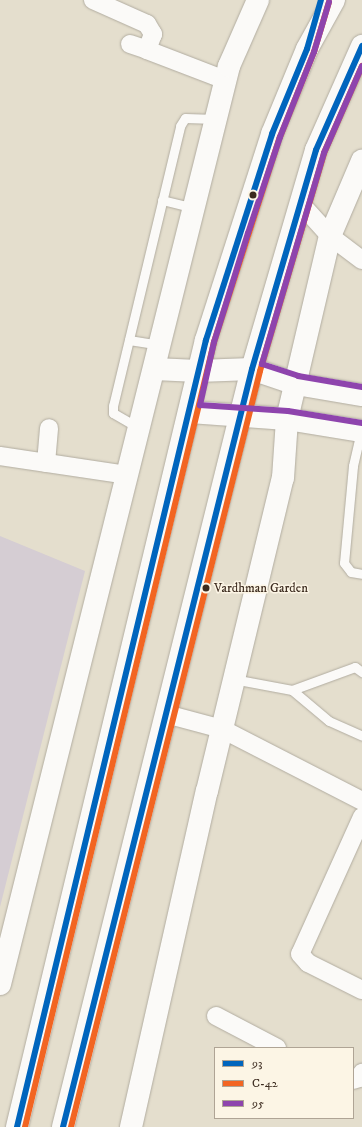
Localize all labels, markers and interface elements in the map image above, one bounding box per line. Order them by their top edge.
unlabelled marker [248,190,258,200]
place label: Vardhman Garden [214,580,308,596]
marker: Vardhman Garden [201,583,211,593]
legend [214,1047,354,1119]
text: 93 [252,1056,262,1071]
text: C-42 [252,1076,278,1091]
text: 95 [252,1096,264,1111]

